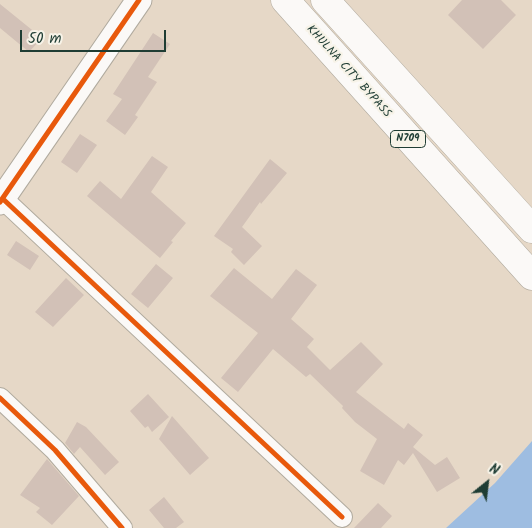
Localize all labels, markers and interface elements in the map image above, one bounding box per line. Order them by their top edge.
scale bar [22,20,169,52]
street label: KHULNA CITY BYPASS [303,23,393,121]
text: 50 m [28,27,62,51]
road number: N709 [390,130,426,148]
north arrow [462,458,512,508]
text: N [485,458,503,482]

